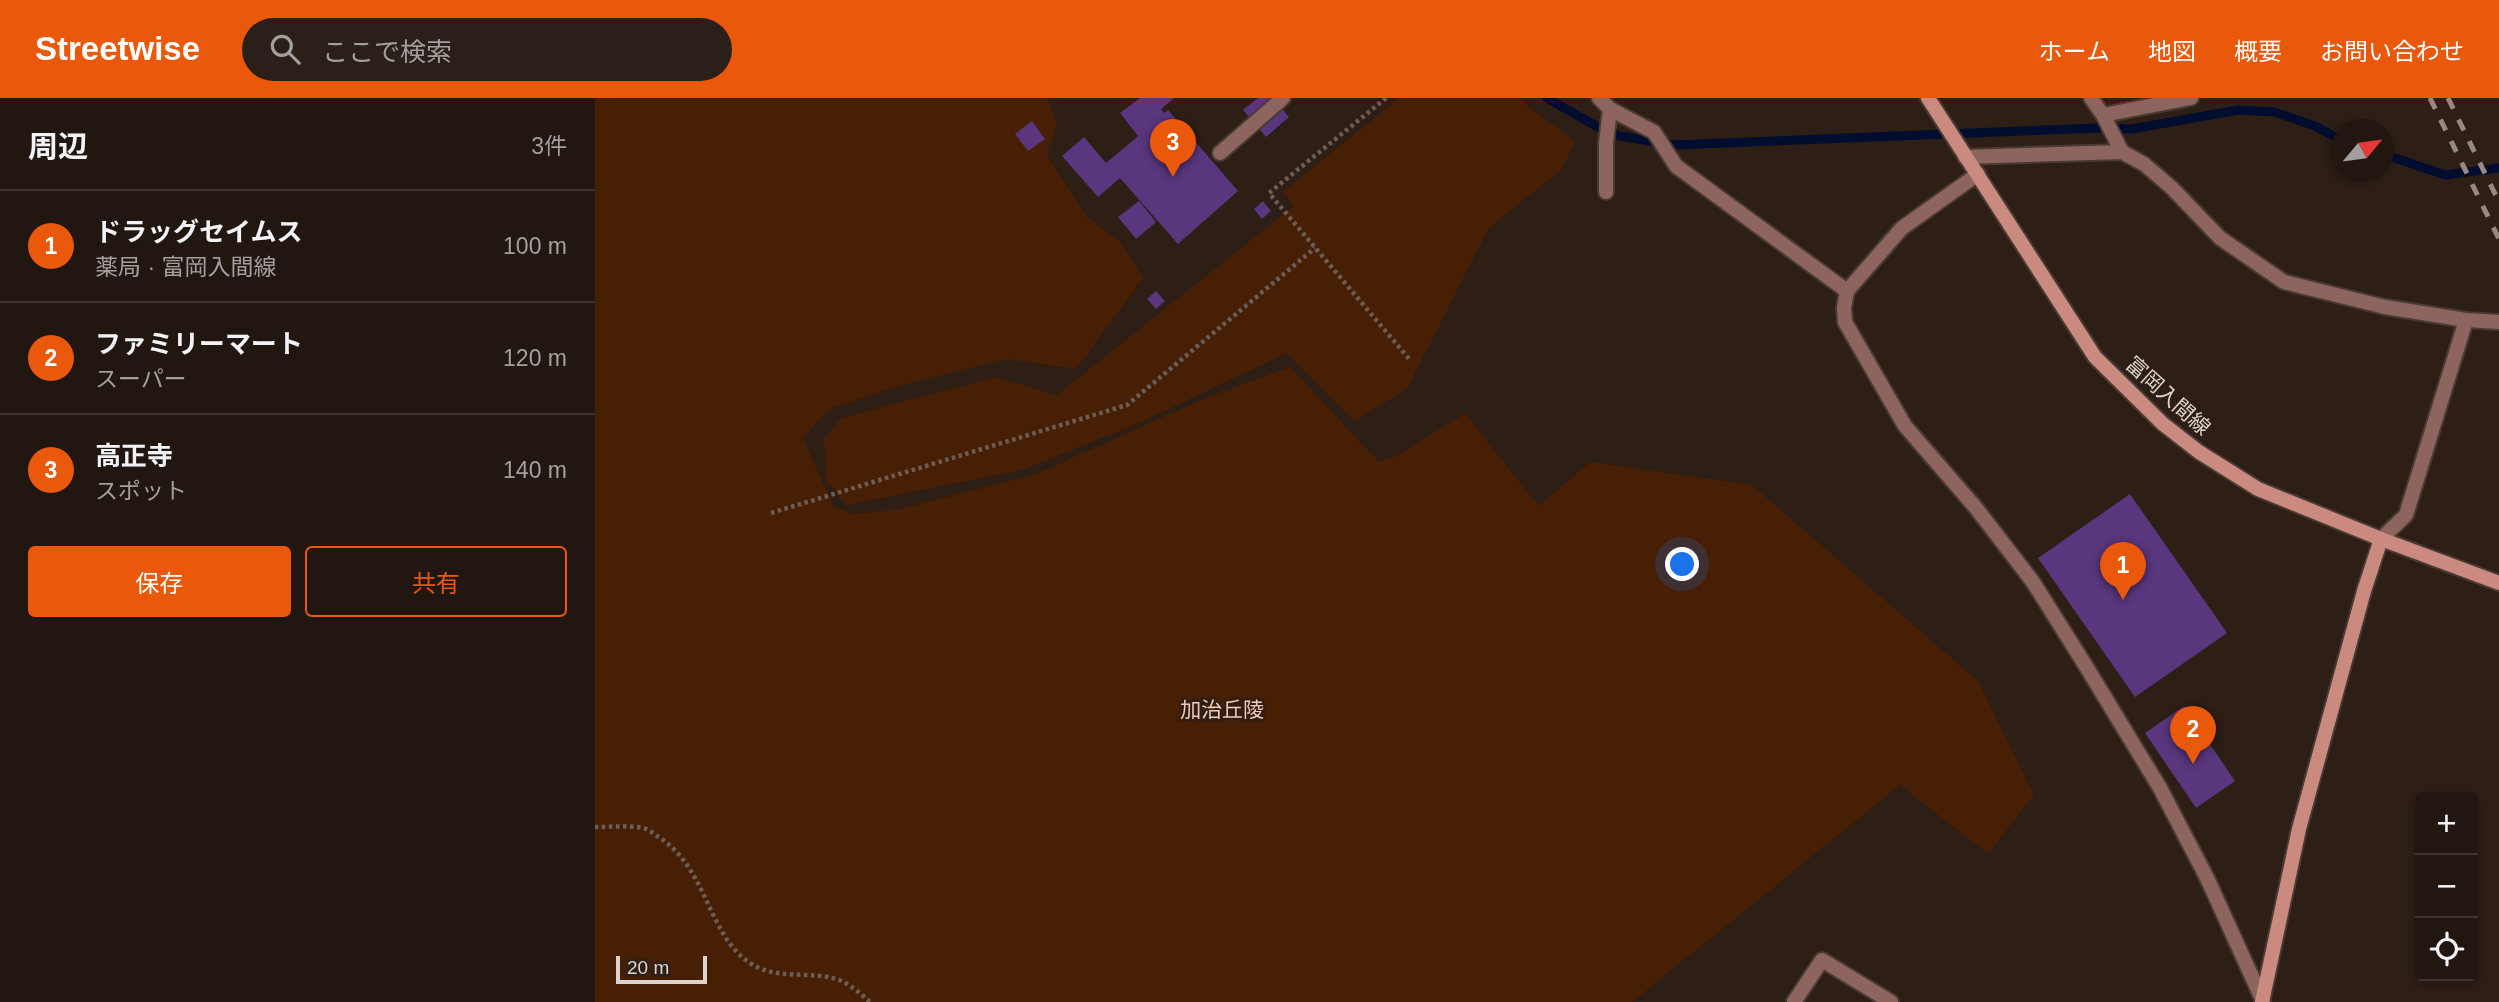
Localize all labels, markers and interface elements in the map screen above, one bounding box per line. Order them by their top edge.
search box [242,18,732,81]
text: Streetwise [35,30,200,67]
icon: search [266,30,304,68]
text: ここで検索 [322,37,452,67]
text: ホーム [2039,38,2110,65]
text: 地図 [2148,38,2196,65]
text: 概要 [2234,38,2282,65]
text: お問い合わせ [2320,38,2464,65]
pin: 3 [1150,119,1196,177]
north arrow [2331,119,2394,182]
text: 周辺 [28,130,88,163]
text: 3件 [531,133,567,159]
text: ドラッグセイムス [95,217,302,247]
text: 1 [45,233,57,259]
text: 100 m [503,233,567,259]
text: 薬局 · 富岡入間線 [95,254,276,280]
text: ファミリーマート [95,329,303,359]
text: 2 [45,345,57,371]
text: 120 m [503,345,567,371]
street label: 富岡入間線 [2122,352,2215,439]
text: スーパー [95,366,187,392]
text: 高正寺 [95,441,173,471]
text: 3 [45,457,57,483]
text: 140 m [503,457,567,483]
text: スポット [95,478,187,504]
pin: 1 [2100,542,2146,600]
button: 保存 [28,546,291,617]
button: 共有 [305,546,567,617]
your location [1665,547,1699,581]
park label: 加治丘陵 [1180,698,1264,721]
pin: 2 [2170,706,2216,764]
map controls [2415,792,2478,981]
button: + [2415,792,2478,855]
button: − [2415,855,2478,918]
button: locate [2415,918,2478,981]
scale bar [616,953,707,985]
text: 20 m [627,957,669,978]

